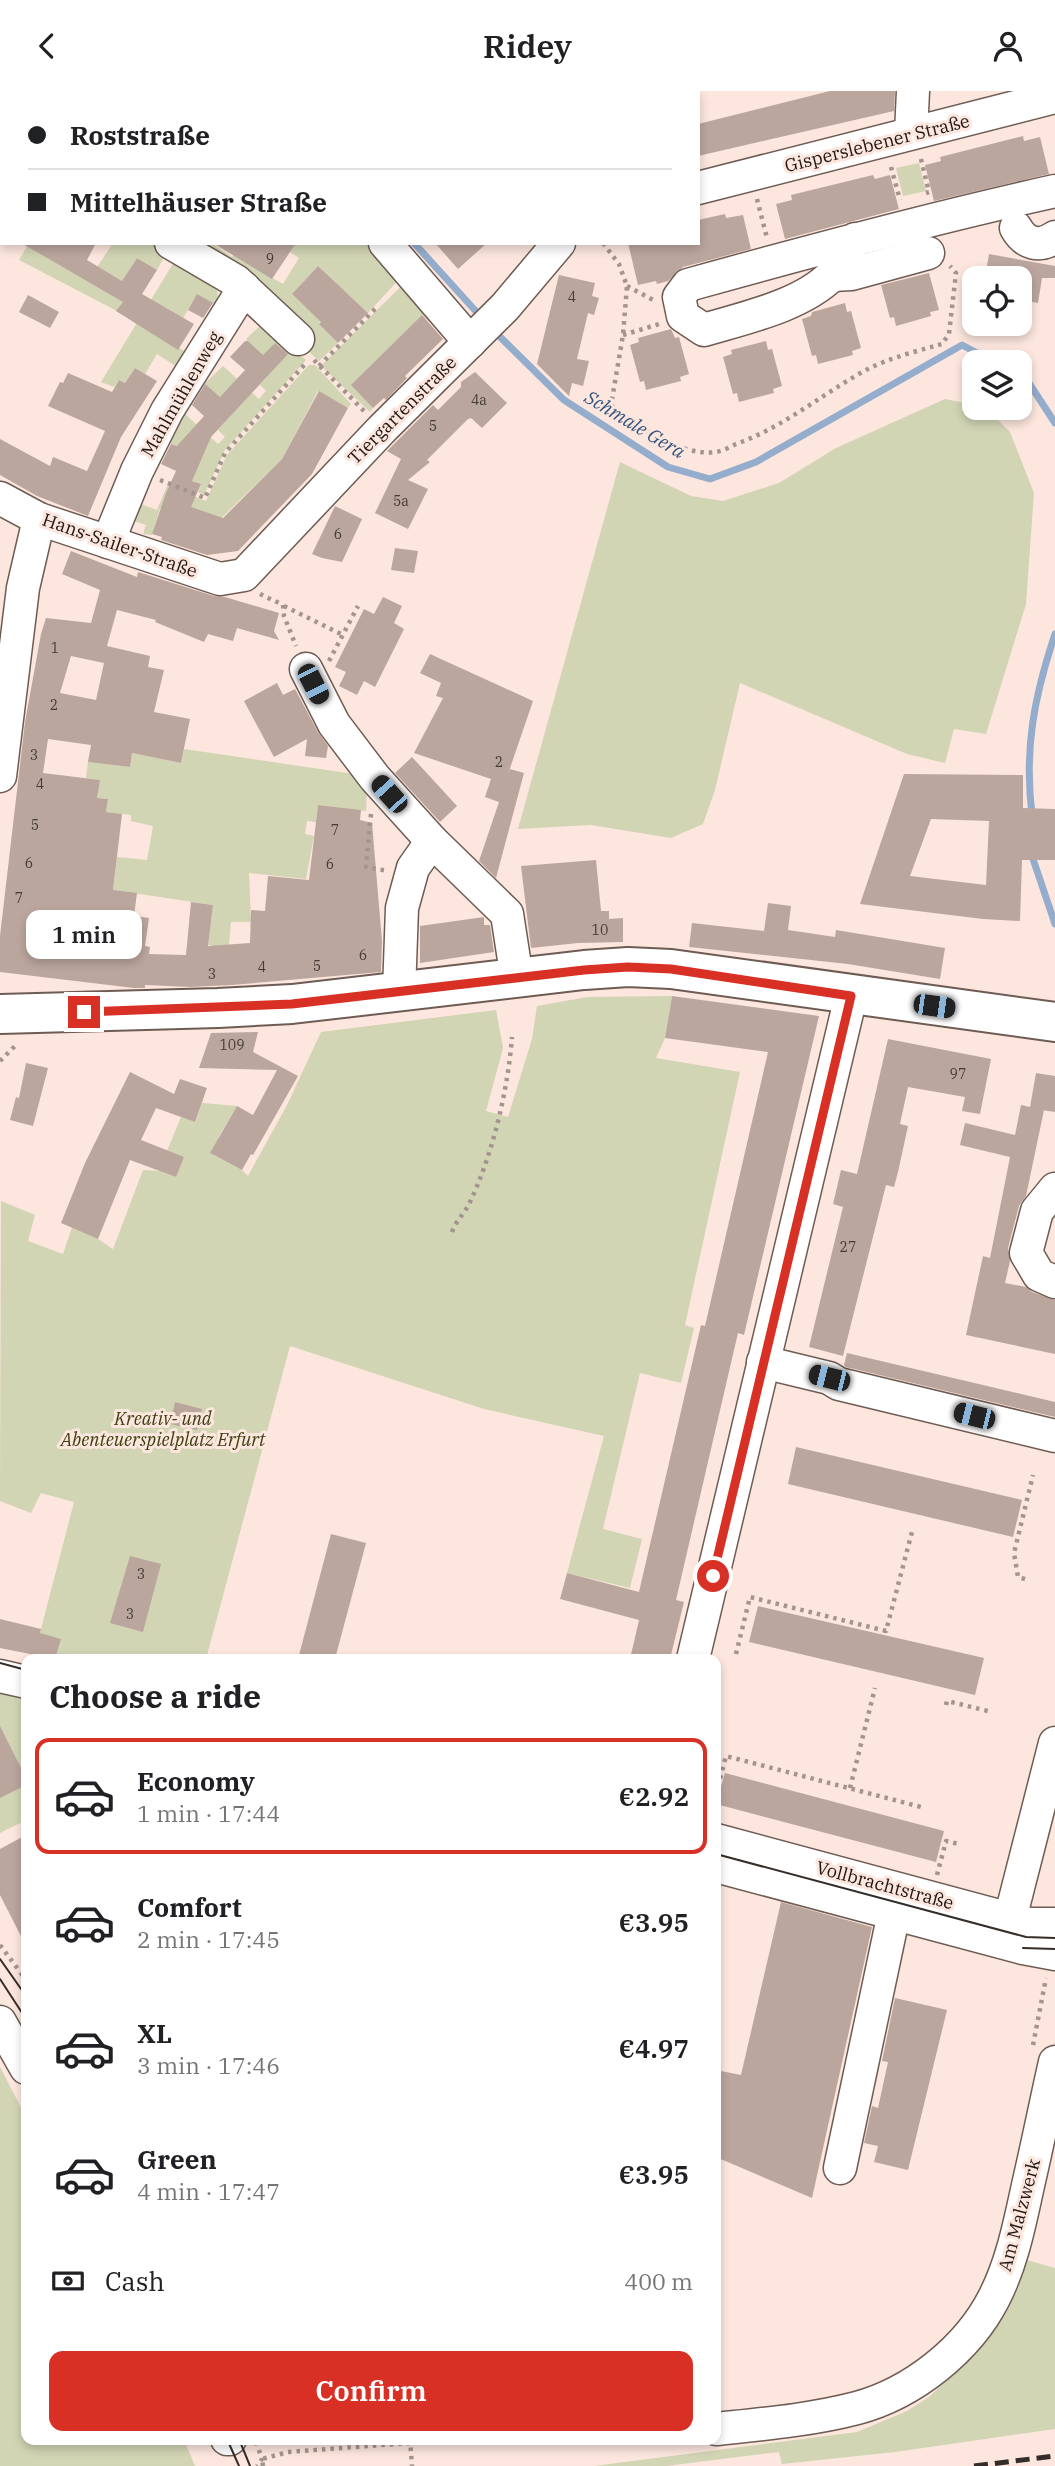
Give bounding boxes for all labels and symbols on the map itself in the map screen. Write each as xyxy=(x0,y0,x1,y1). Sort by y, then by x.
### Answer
street label: Gisperslebener Straße xyxy=(782,109,972,177)
house number: 9 xyxy=(266,250,274,268)
house number: 4 xyxy=(568,288,576,306)
street label: Mahlmühlenweg xyxy=(136,327,226,461)
street label: Tiergartenstraße xyxy=(343,351,461,469)
water label: Schmale Gera xyxy=(580,384,690,464)
house number: 4a xyxy=(471,391,487,409)
house number: 5 xyxy=(429,417,437,435)
house number: 5a xyxy=(393,492,409,510)
street label: Hans-Sailer-Straße xyxy=(39,508,201,582)
house number: 6 xyxy=(334,525,342,543)
house number: 1 xyxy=(51,639,59,657)
car xyxy=(295,661,332,707)
house number: 2 xyxy=(50,696,58,714)
house number: 3 xyxy=(30,746,38,764)
house number: 2 xyxy=(495,753,503,771)
car xyxy=(368,771,411,817)
house number: 4 xyxy=(36,775,44,793)
house number: 5 xyxy=(31,816,39,834)
house number: 7 xyxy=(331,821,339,839)
house number: 6 xyxy=(25,854,33,872)
house number: 6 xyxy=(326,855,334,873)
house number: 7 xyxy=(15,889,23,907)
callout: 1 min xyxy=(26,911,142,960)
house number: 10 xyxy=(592,921,608,939)
house number: 6 xyxy=(359,946,367,964)
house number: 5 xyxy=(313,957,321,975)
house number: 4 xyxy=(258,958,266,976)
house number: 3 xyxy=(208,965,216,983)
car xyxy=(912,993,957,1019)
route end xyxy=(68,996,100,1028)
house number: 109 xyxy=(219,1036,245,1054)
house number: 97 xyxy=(950,1065,966,1083)
house number: 27 xyxy=(840,1238,856,1256)
car xyxy=(807,1363,852,1393)
car xyxy=(952,1401,997,1431)
park label: Kreativ- und Abenteuerspielplatz Erfurt xyxy=(60,1407,266,1451)
route start xyxy=(697,1560,729,1592)
house number: 3 xyxy=(137,1565,145,1583)
house number: 3 xyxy=(126,1605,134,1623)
street label: Vollbrachtstraße xyxy=(814,1856,956,1914)
street label: Am Malzwerk xyxy=(993,2156,1045,2274)

